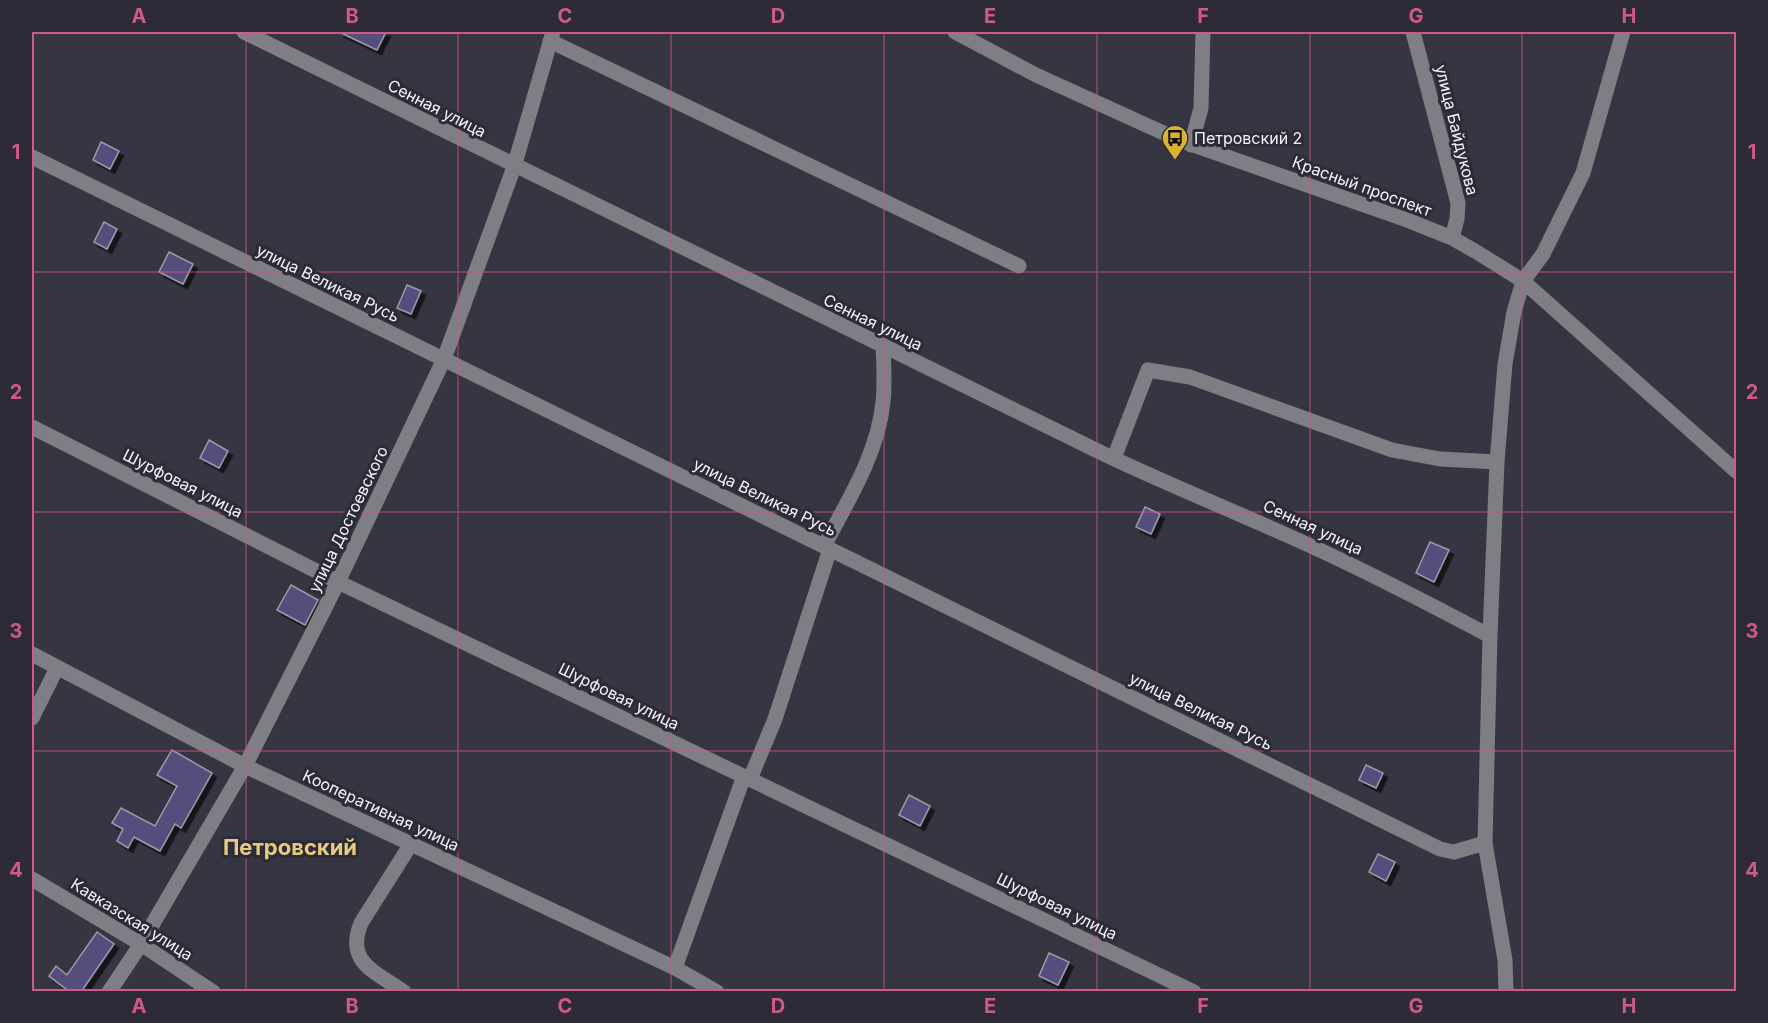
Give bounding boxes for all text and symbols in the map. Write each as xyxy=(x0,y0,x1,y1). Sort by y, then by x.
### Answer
text: A xyxy=(132,4,147,28)
text: B xyxy=(345,4,359,28)
text: C xyxy=(558,4,572,28)
text: D xyxy=(771,4,785,28)
text: E xyxy=(984,4,996,28)
text: F xyxy=(1197,4,1209,28)
text: G xyxy=(1408,4,1424,28)
text: H xyxy=(1622,4,1636,28)
street label: улица Байдукова xyxy=(1431,63,1483,197)
street label: Сенная улица xyxy=(384,75,490,141)
bus stop icon: Петровский 2 xyxy=(1160,123,1190,161)
place label: Петровский 2 xyxy=(1194,128,1302,148)
text: 1 xyxy=(12,140,20,164)
text: 1 xyxy=(1748,140,1756,164)
street label: Красный проспект xyxy=(1290,151,1435,221)
street label: улица Великая Русь xyxy=(253,240,403,326)
street label: Сенная улица xyxy=(820,289,926,355)
text: 2 xyxy=(10,380,22,404)
text: 2 xyxy=(1746,380,1758,404)
street label: улица Достоевского xyxy=(304,443,392,595)
street label: Шурфовая улица xyxy=(120,444,246,522)
street label: улица Великая Русь xyxy=(690,454,840,540)
street label: Сенная улица xyxy=(1260,495,1366,559)
text: 3 xyxy=(10,619,22,643)
text: 3 xyxy=(1746,619,1758,643)
street label: Шурфовая улица xyxy=(555,658,683,734)
street label: улица Великая Русь xyxy=(1126,668,1276,754)
street label: Кооперативная улица xyxy=(300,765,462,855)
district label: Петровский xyxy=(223,834,357,860)
text: 4 xyxy=(9,858,23,882)
text: 4 xyxy=(1745,858,1759,882)
street label: Шурфовая улица xyxy=(993,868,1121,944)
street label: Кавказская улица xyxy=(67,873,197,965)
text: A xyxy=(132,994,147,1018)
text: B xyxy=(345,994,359,1018)
text: C xyxy=(558,994,572,1018)
text: D xyxy=(771,994,785,1018)
text: E xyxy=(984,994,996,1018)
text: F xyxy=(1197,994,1209,1018)
text: G xyxy=(1408,994,1424,1018)
text: H xyxy=(1622,994,1636,1018)

